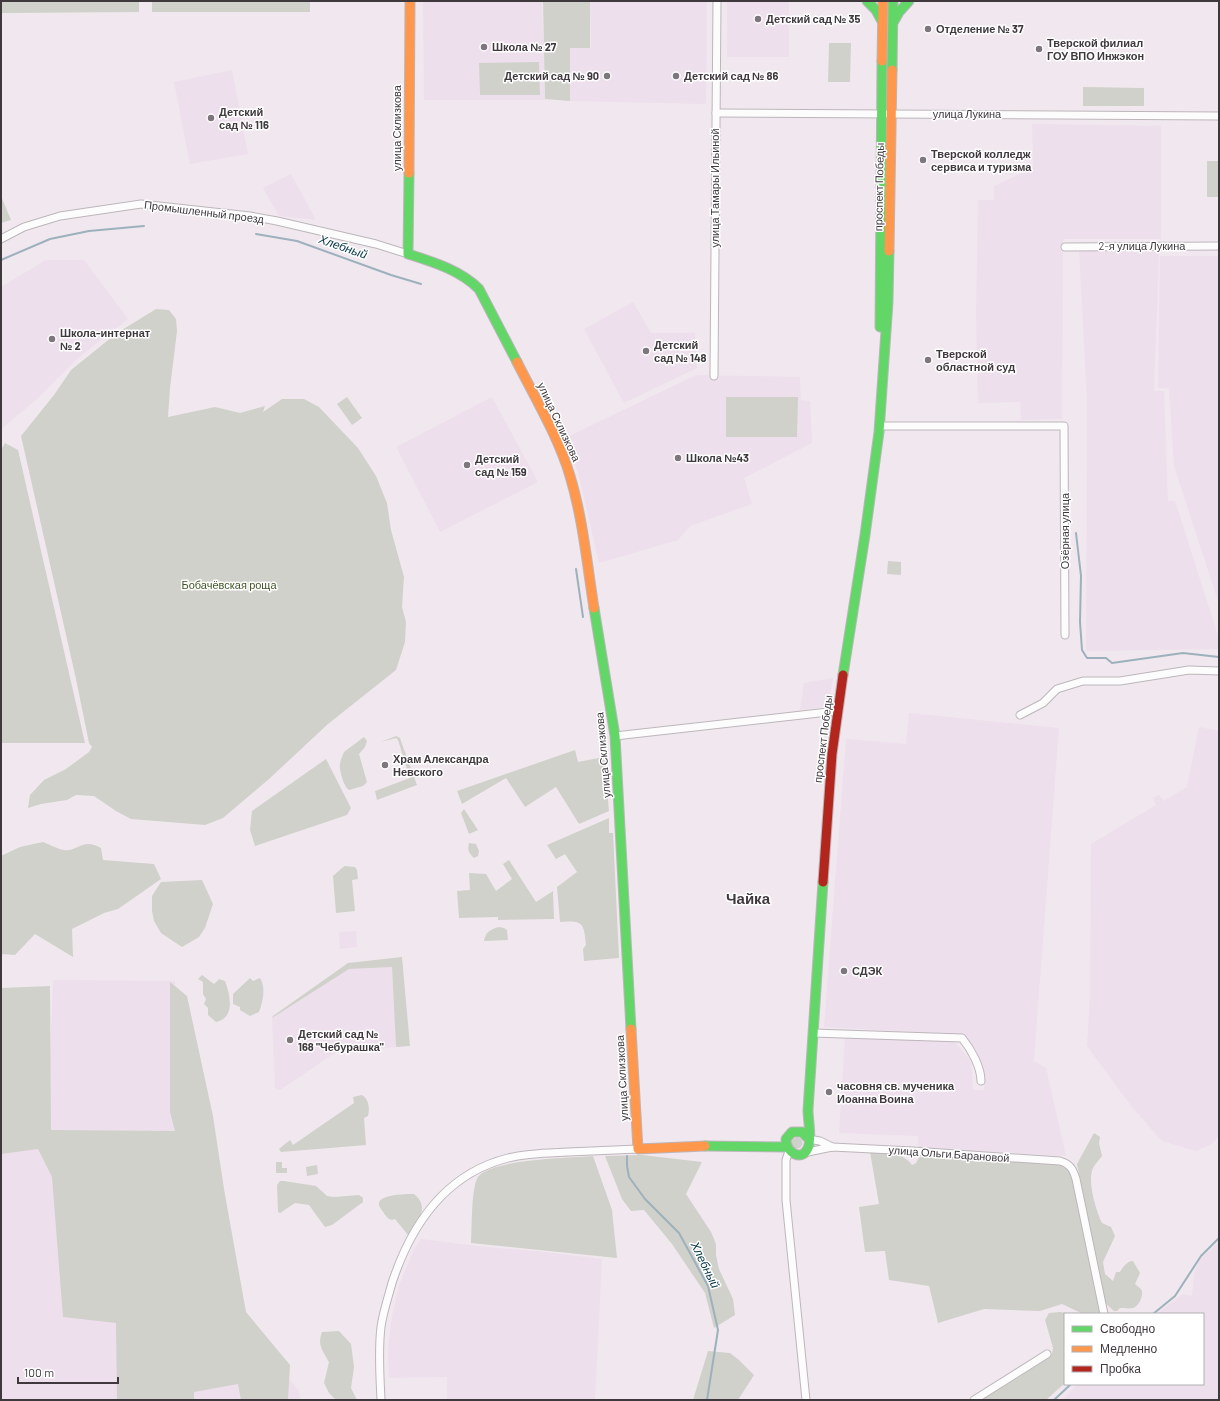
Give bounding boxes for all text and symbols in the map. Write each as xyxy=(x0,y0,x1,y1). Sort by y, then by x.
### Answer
place label: Детский сад № 35 xyxy=(766,12,860,25)
marker: Детский сад № 35 xyxy=(753,14,763,24)
place label: Отделение № 37 xyxy=(936,22,1024,35)
marker: Отделение № 37 xyxy=(923,24,933,34)
place label: Тверской филиал ГОУ ВПО Инжэкон xyxy=(1047,36,1144,62)
place label: Школа № 27 xyxy=(492,40,557,53)
marker: Школа № 27 xyxy=(479,42,489,52)
marker: Тверской филиал ГОУ ВПО Инжэкон xyxy=(1034,44,1044,54)
place label: Детский сад № 90 xyxy=(504,69,599,82)
place label: Детский сад № 86 xyxy=(684,69,778,82)
marker: Детский сад № 90 xyxy=(602,71,612,81)
marker: Детский сад № 86 xyxy=(671,71,681,81)
street label: улица Склизкова xyxy=(390,84,403,171)
place label: Детский сад № 116 xyxy=(219,105,269,131)
street label: улица Лукина xyxy=(933,107,1002,120)
marker: Детский сад № 116 xyxy=(206,113,216,123)
street label: улица Тамары Ильиной xyxy=(708,128,721,248)
street label: проспект Победы xyxy=(871,143,886,231)
place label: Тверской колледж сервиса и туризма xyxy=(931,147,1032,173)
marker: Тверской колледж сервиса и туризма xyxy=(918,155,928,165)
street label: Промышленный проезд xyxy=(143,198,265,225)
water label: Хлебный xyxy=(316,231,370,261)
street label: 2-я улица Лукина xyxy=(1099,239,1186,252)
place label: Школа-интернат № 2 xyxy=(60,326,151,352)
marker: Школа-интернат № 2 xyxy=(47,334,57,344)
place label: Детский сад № 148 xyxy=(654,338,707,364)
marker: Детский сад № 148 xyxy=(641,346,651,356)
place label: Тверской областной суд xyxy=(936,347,1015,373)
marker: Тверской областной суд xyxy=(923,355,933,365)
street label: улица Склизкова xyxy=(535,380,584,464)
place label: Школа №43 xyxy=(686,451,749,464)
place label: Детский сад № 159 xyxy=(475,452,527,478)
marker: Школа №43 xyxy=(673,453,683,463)
marker: Детский сад № 159 xyxy=(462,460,472,470)
street label: Озёрная улица xyxy=(1058,492,1071,569)
park label: Бобачёвская роща xyxy=(181,578,277,591)
street label: проспект Победы xyxy=(811,694,834,784)
street label: улица Склизкова xyxy=(592,711,613,798)
place label: Храм Александра Невского xyxy=(393,752,489,778)
marker: Храм Александра Невского xyxy=(380,760,390,770)
district label: Чайка xyxy=(726,889,771,907)
place label: СДЭК xyxy=(852,964,882,977)
marker: СДЭК xyxy=(839,966,849,976)
place label: Детский сад № 168 "Чебурашка" xyxy=(298,1027,384,1053)
street label: улица Склизкова xyxy=(613,1034,630,1121)
marker: Детский сад № 168 "Чебурашка" xyxy=(285,1035,295,1045)
place label: часовня св. мученика Иоанна Воина xyxy=(837,1079,955,1105)
marker: часовня св. мученика Иоанна Воина xyxy=(824,1087,834,1097)
street label: улица Ольги Барановой xyxy=(888,1143,1010,1164)
water label: Хлебный xyxy=(688,1238,723,1291)
legend xyxy=(1064,1313,1204,1385)
text: Свободно xyxy=(1100,1321,1155,1336)
text: Медленно xyxy=(1100,1341,1157,1356)
scale bar xyxy=(18,1359,118,1385)
text: Пробка xyxy=(1100,1361,1141,1376)
text: 100 m xyxy=(24,1365,54,1379)

